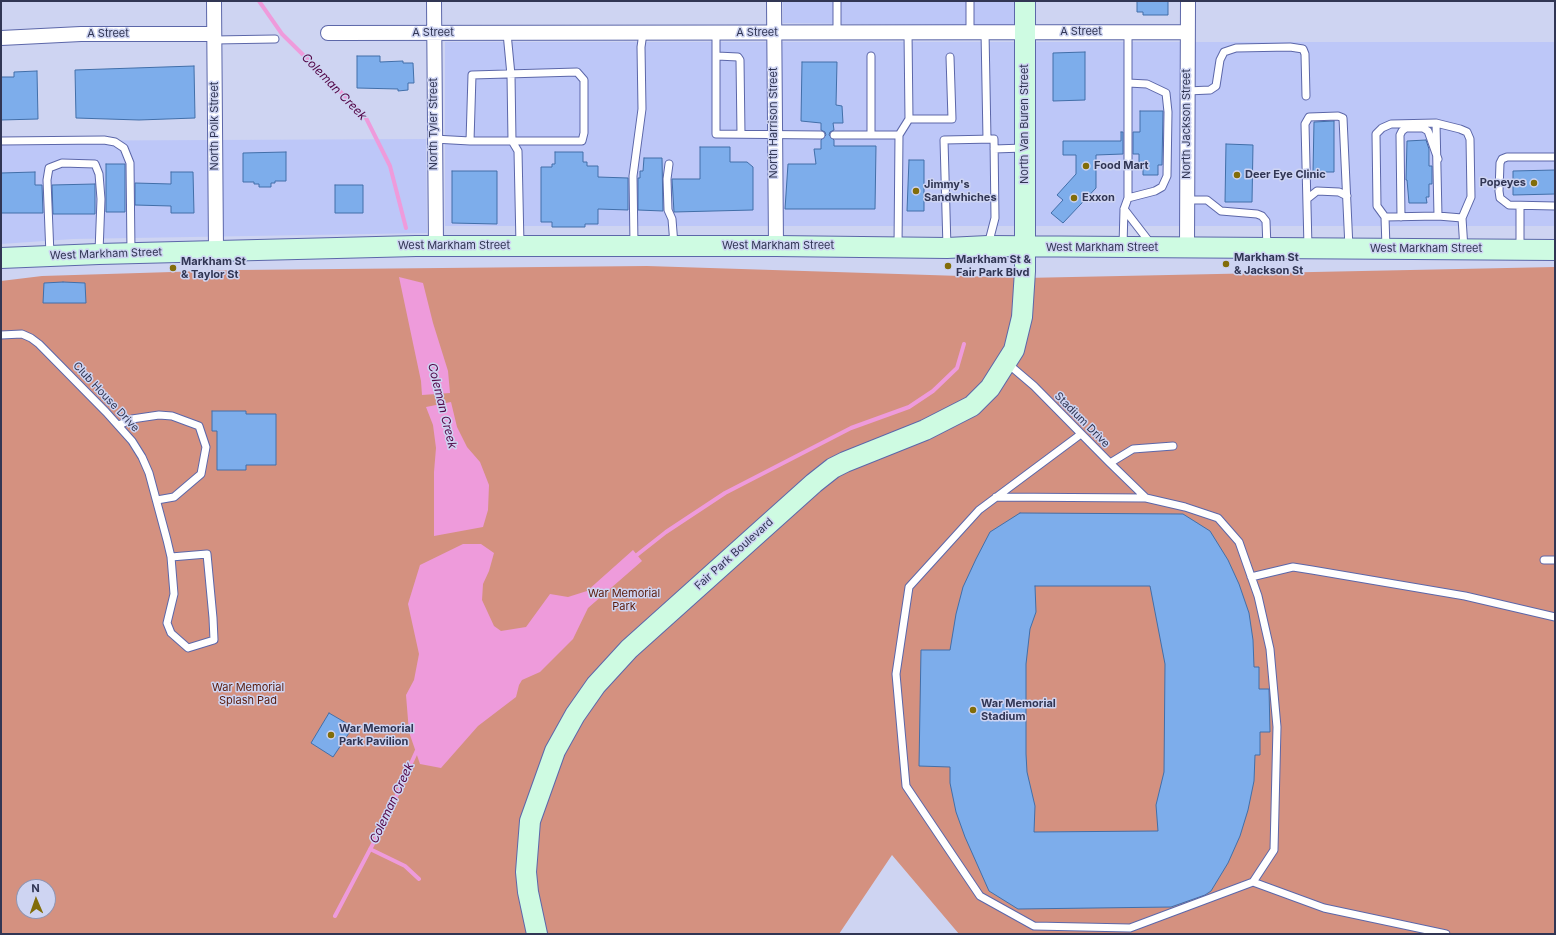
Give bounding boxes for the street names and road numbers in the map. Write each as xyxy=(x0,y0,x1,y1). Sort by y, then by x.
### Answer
street label: A Street xyxy=(1060,25,1102,39)
street label: A Street xyxy=(412,26,454,40)
street label: A Street xyxy=(736,26,778,40)
street label: A Street xyxy=(87,27,129,41)
street label: North Van Buren Street xyxy=(1018,64,1032,184)
street label: North Harrison Street xyxy=(767,67,781,179)
street label: North Jackson Street xyxy=(1180,69,1194,179)
street label: North Tyler Street xyxy=(427,78,441,170)
street label: North Polk Street xyxy=(208,82,222,170)
street label: West Markham Street xyxy=(398,239,510,253)
street label: West Markham Street xyxy=(722,239,834,253)
street label: West Markham Street xyxy=(1046,241,1158,255)
street label: West Markham Street xyxy=(1370,242,1482,256)
street label: West Markham Street xyxy=(50,245,162,263)
street label: Club House Drive xyxy=(70,359,142,435)
street label: Stadium Drive xyxy=(1052,390,1112,450)
street label: Fair Park Boulevard xyxy=(692,515,776,593)

